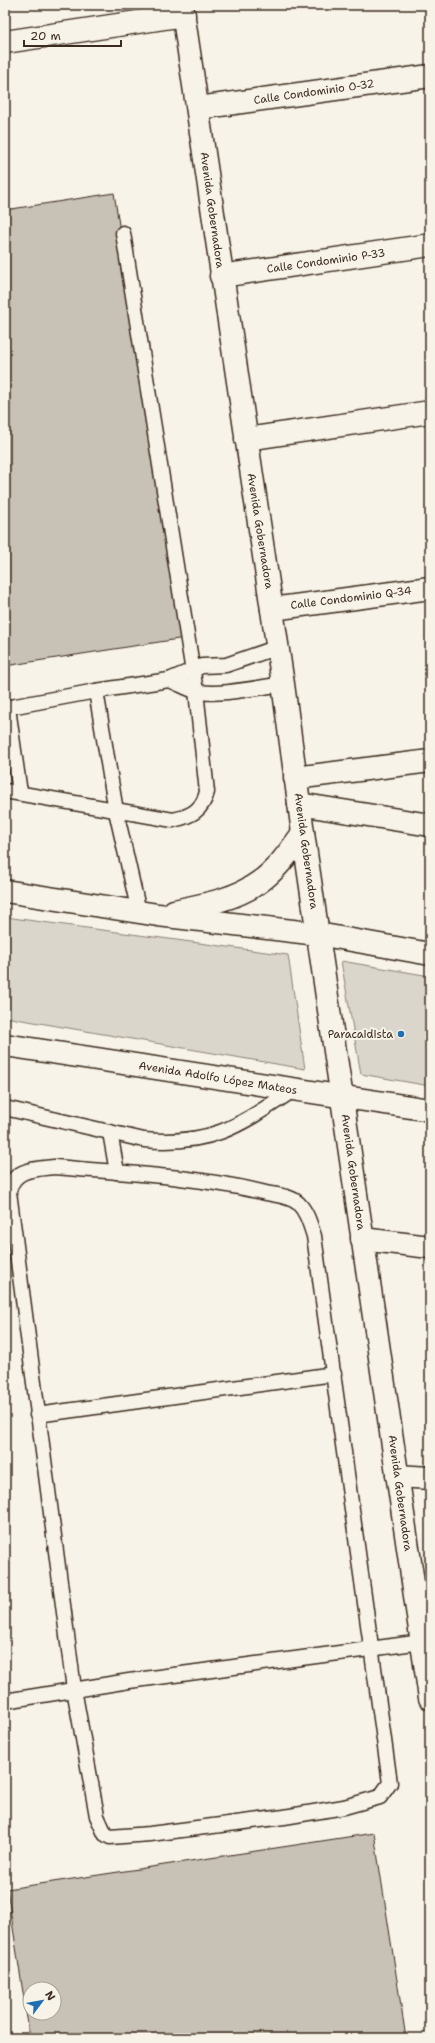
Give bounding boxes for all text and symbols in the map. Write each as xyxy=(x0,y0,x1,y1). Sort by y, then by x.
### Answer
scale bar xyxy=(24,22,121,48)
text: 20 m xyxy=(30,28,61,44)
street label: Calle Condominio O-32 xyxy=(253,76,375,108)
street label: Avenida Gobernadora xyxy=(196,151,228,269)
street label: Calle Condominio P-33 xyxy=(266,245,386,277)
street label: Avenida Gobernadora xyxy=(243,472,277,590)
street label: Calle Condominio Q-34 xyxy=(290,583,413,613)
street label: Avenida Gobernadora xyxy=(290,792,322,910)
place label: Paracaidista xyxy=(328,1027,393,1042)
marker: Paracaidista xyxy=(396,1029,406,1039)
street label: Avenida Adolfo López Mateos xyxy=(138,1058,298,1098)
street label: Avenida Gobernadora xyxy=(337,1113,369,1231)
street label: Avenida Gobernadora xyxy=(384,1434,416,1552)
north arrow xyxy=(22,1981,62,2021)
text: N xyxy=(41,1988,59,2004)

